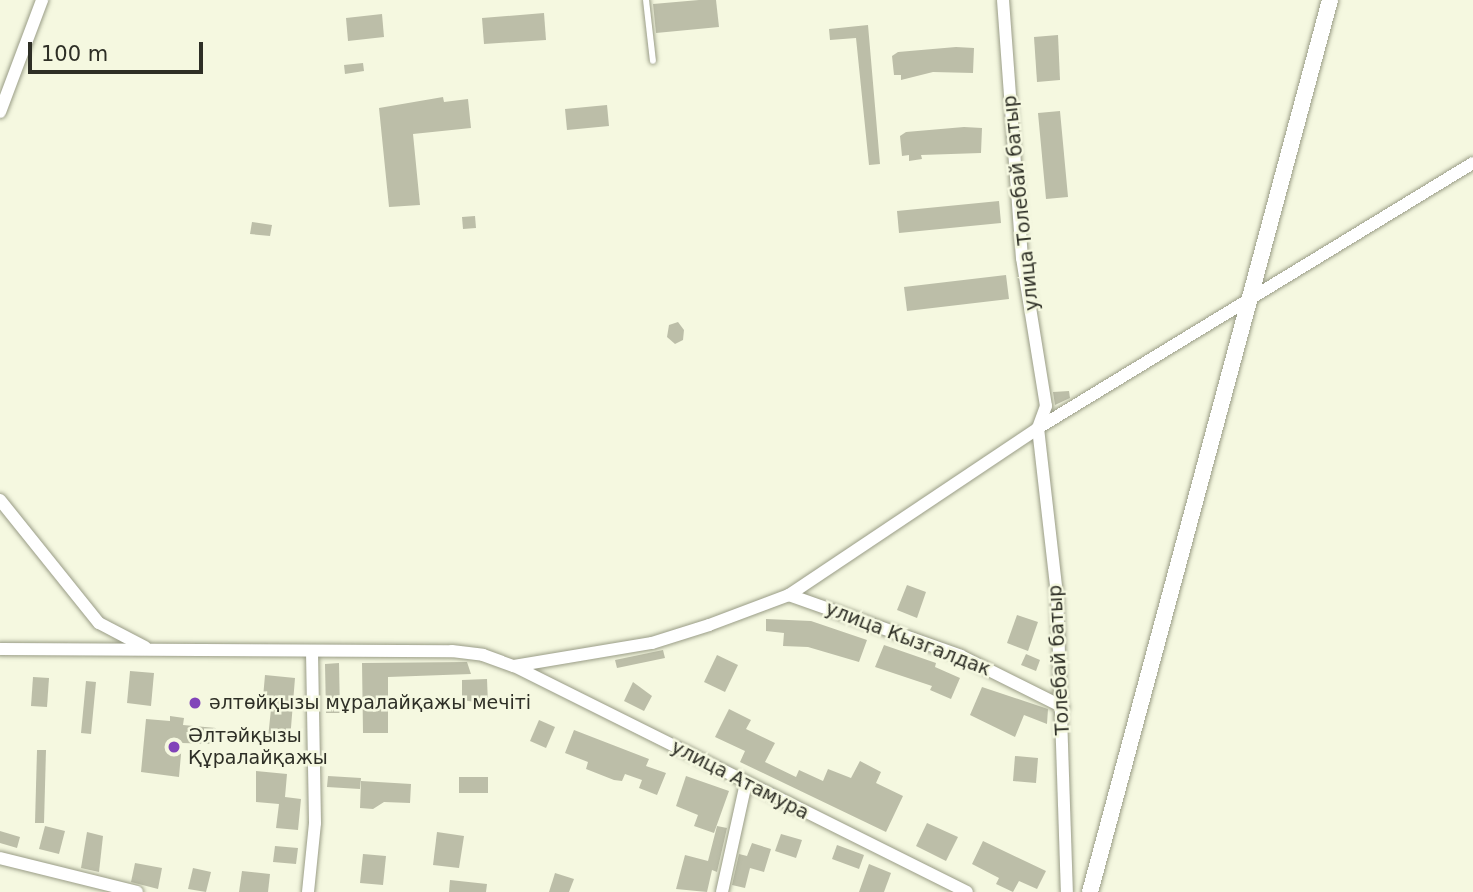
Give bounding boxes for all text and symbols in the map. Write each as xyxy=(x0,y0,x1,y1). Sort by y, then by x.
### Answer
scale bar xyxy=(32,28,206,72)
text: 100 m xyxy=(41,42,108,66)
street label: улица Толебай батыр xyxy=(998,94,1044,312)
street label: Толебай батыр xyxy=(1044,584,1074,736)
street label: улица Кызгалдак xyxy=(822,597,994,681)
place label: әлтөйқызы мұралайқажы мечіті xyxy=(209,692,531,714)
marker: әлтөйқызы мұралайқажы мечіті xyxy=(187,695,203,711)
place label: Әлтәйқызы Құралайқажы xyxy=(188,725,328,769)
street label: улица Атамура xyxy=(667,735,813,825)
marker: Әлтәйқызы Құралайқажы xyxy=(166,739,182,755)

